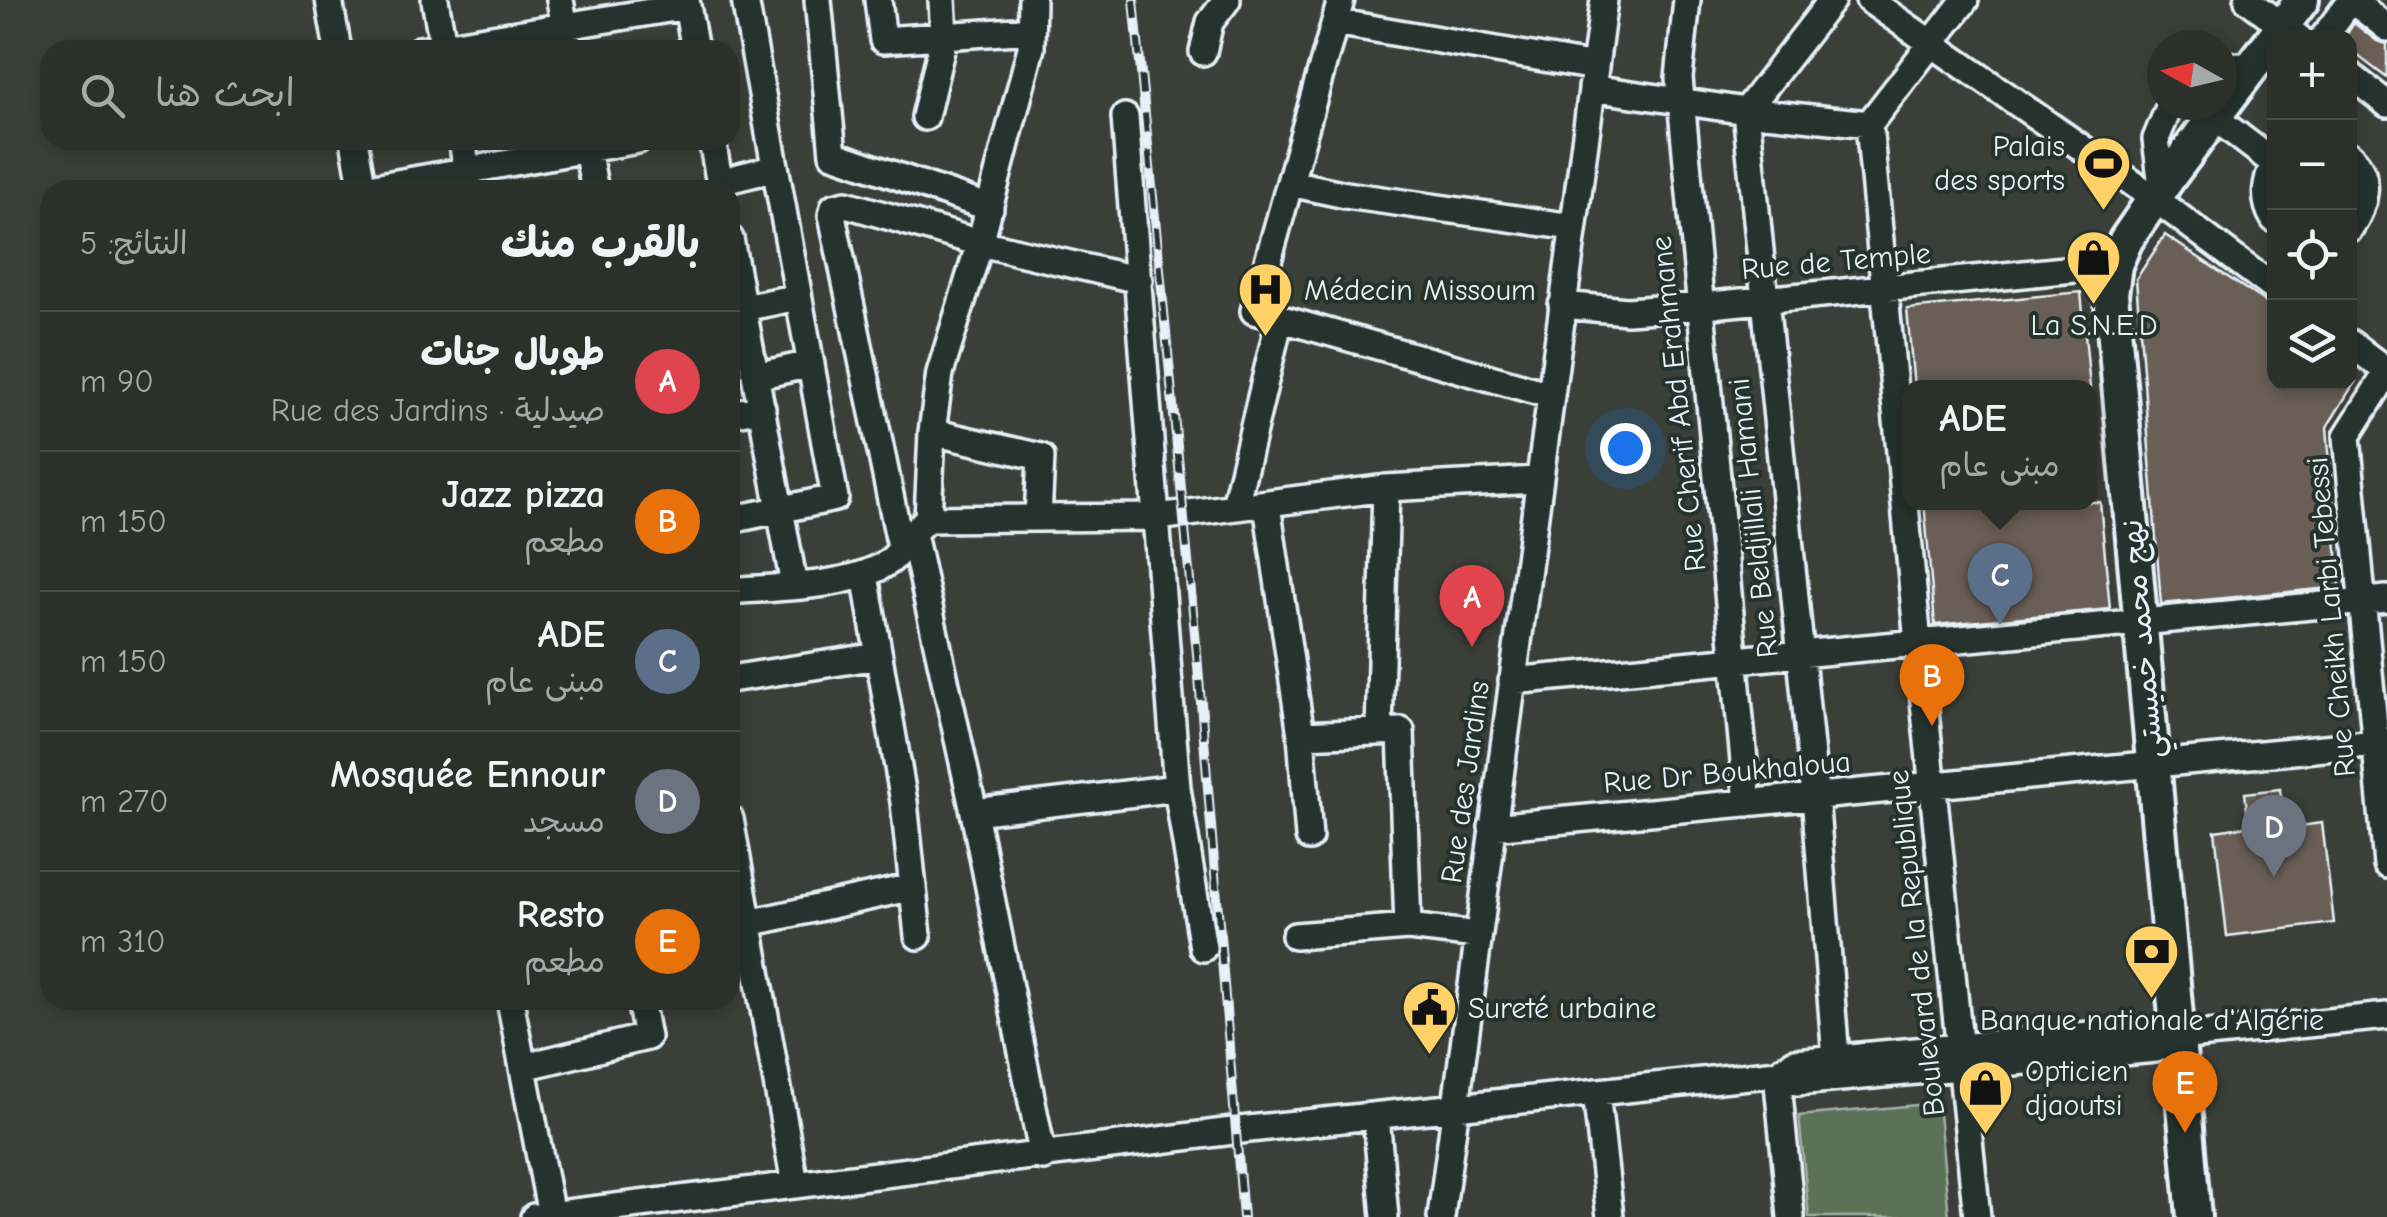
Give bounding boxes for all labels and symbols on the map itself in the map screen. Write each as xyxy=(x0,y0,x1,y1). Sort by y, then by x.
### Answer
north arrow xyxy=(2147,30,2237,120)
place label: Palais des sports xyxy=(1934,129,2065,198)
sports icon: Palais des sports xyxy=(2074,133,2134,212)
shop icon: La S.N.E.D xyxy=(2064,227,2124,306)
street label: Rue Cherif Abd Erahmane xyxy=(1643,234,1714,573)
street label: Rue de Temple xyxy=(1740,236,1932,287)
hospital icon: Médecin Missoum xyxy=(1235,260,1295,339)
place label: Médecin Missoum xyxy=(1304,273,1536,308)
place label: La S.N.E.D xyxy=(2030,308,2158,343)
street label: Rue Beldjillali Hamani xyxy=(1721,376,1786,660)
your location xyxy=(1600,423,1651,474)
street label: Rue Cheikh Larbi Tebessi xyxy=(2300,455,2363,778)
street label: نهج محمد خميستي xyxy=(2115,517,2178,760)
pin: C xyxy=(1968,542,2032,625)
pin: A xyxy=(1440,564,1504,647)
pin: B xyxy=(1900,644,1964,726)
street label: Rue des Jardins xyxy=(1434,679,1497,885)
street label: Rue Dr Boukhaloua xyxy=(1602,744,1852,801)
street label: Boulevard de la Republique xyxy=(1881,768,1952,1118)
pin: D xyxy=(2242,794,2306,877)
bank icon: Banque nationale d'Algérie xyxy=(2122,922,2182,1001)
public building icon: Sureté urbaine xyxy=(1399,978,1459,1057)
place label: Sureté urbaine xyxy=(1468,991,1656,1026)
place label: Banque nationale d'Algérie xyxy=(1980,1003,2324,1038)
pin: E xyxy=(2152,1050,2218,1133)
place label: Opticien djaoutsi xyxy=(2025,1054,2128,1123)
shop icon: Opticien djaoutsi xyxy=(1956,1058,2016,1137)

